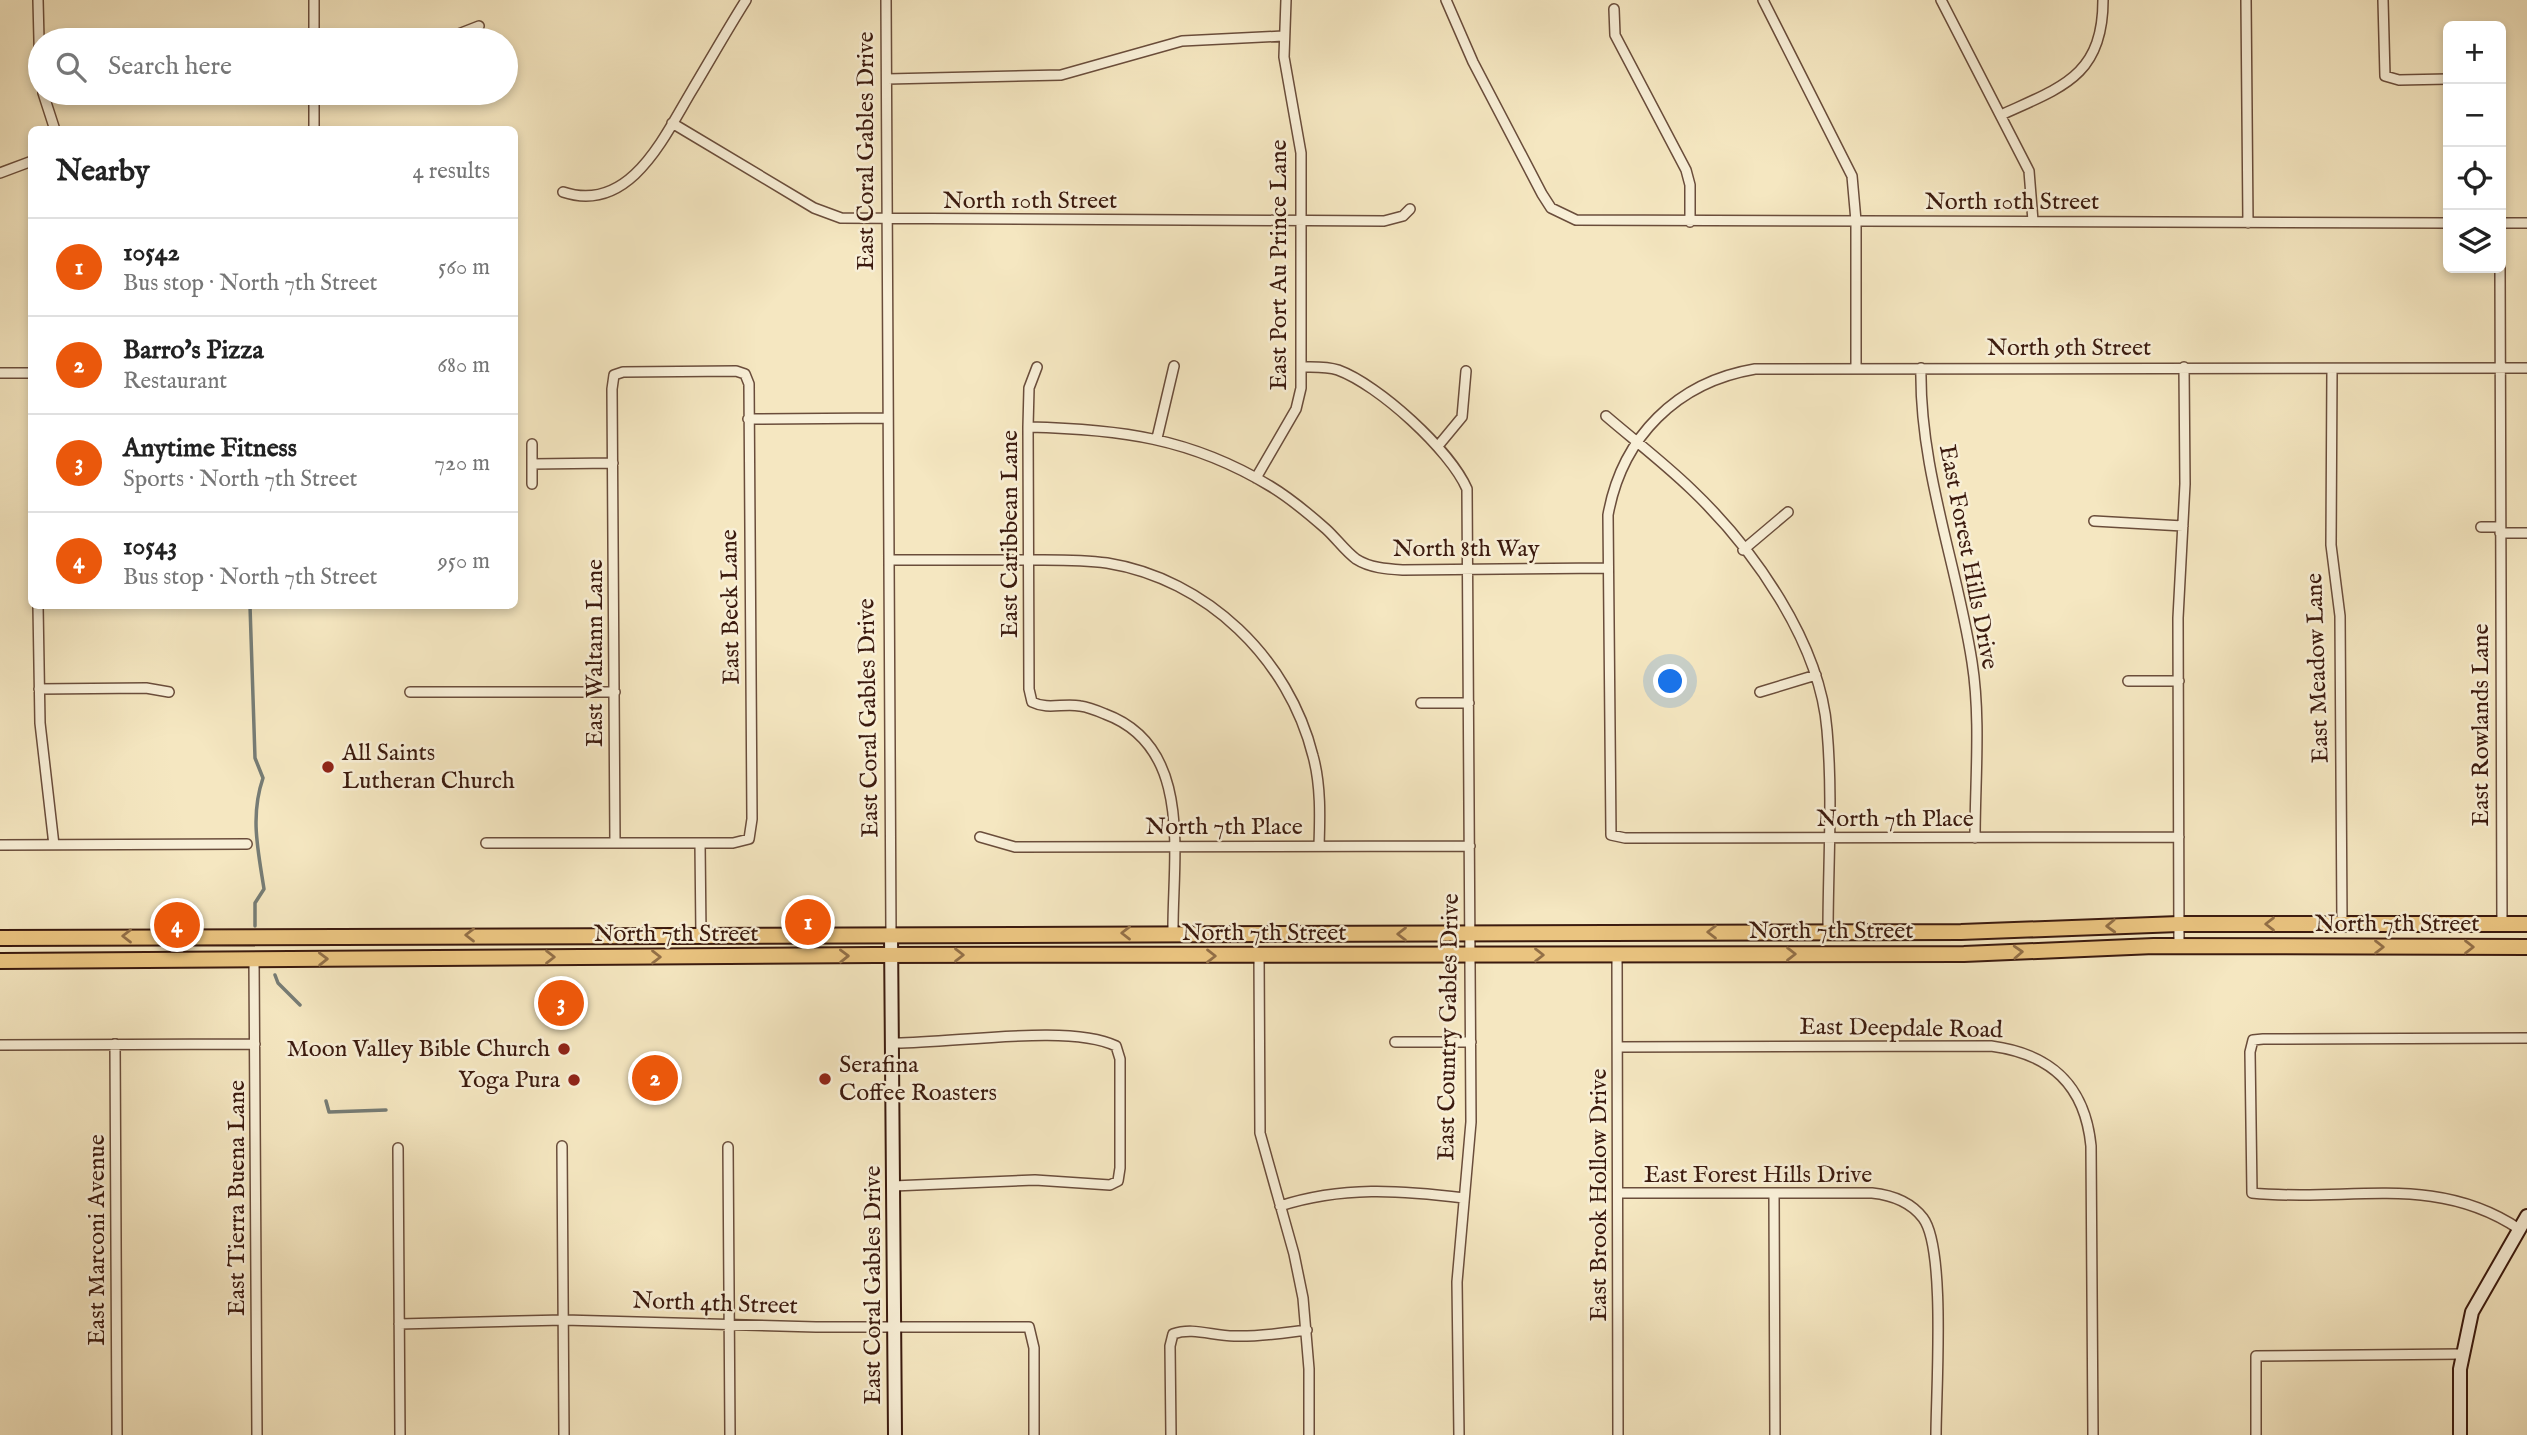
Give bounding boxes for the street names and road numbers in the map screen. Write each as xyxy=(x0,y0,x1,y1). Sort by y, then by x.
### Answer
street label: East Coral Gables Drive xyxy=(851,31,882,271)
street label: East Port Au Prince Lane xyxy=(1264,139,1295,391)
street label: North 10th Street xyxy=(943,186,1117,217)
street label: North 10th Street xyxy=(1925,187,2099,218)
street label: North 9th Street xyxy=(1987,333,2151,364)
street label: East Caribbean Lane xyxy=(995,430,1026,638)
street label: East Forest Hills Drive xyxy=(1931,442,2005,672)
street label: East Beck Lane xyxy=(714,529,748,685)
street label: North 8th Way xyxy=(1392,534,1540,565)
street label: East Waltann Lane xyxy=(580,559,611,747)
street label: East Meadow Lane xyxy=(2299,572,2337,764)
street label: East Coral Gables Drive xyxy=(851,598,887,838)
street label: East Rowlands Lane xyxy=(2466,624,2497,826)
street label: North 7th Place xyxy=(1816,804,1974,835)
street label: North 7th Place xyxy=(1145,812,1303,843)
street label: East Country Gables Drive xyxy=(1431,893,1467,1161)
street label: North 7th Street xyxy=(2314,909,2480,940)
street label: North 7th Street xyxy=(1748,916,1914,947)
street label: North 7th Street xyxy=(1181,918,1347,949)
street label: North 7th Street xyxy=(593,919,759,950)
street label: East Deepdale Road xyxy=(1799,1012,2003,1046)
street label: East Brook Hollow Drive xyxy=(1584,1068,1615,1322)
street label: East Tierra Buena Lane xyxy=(222,1080,253,1316)
street label: East Marconi Avenue xyxy=(82,1134,113,1346)
street label: East Forest Hills Drive xyxy=(1644,1160,1872,1191)
street label: East Coral Gables Drive xyxy=(858,1165,889,1405)
street label: North 4th Street xyxy=(632,1286,798,1322)

